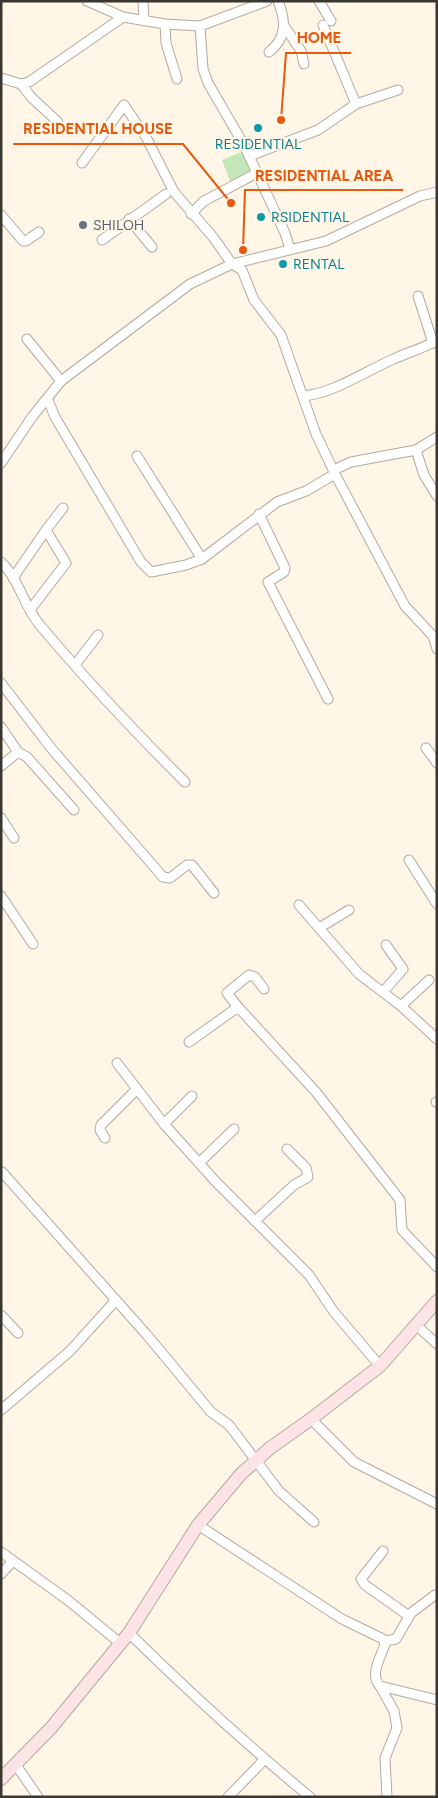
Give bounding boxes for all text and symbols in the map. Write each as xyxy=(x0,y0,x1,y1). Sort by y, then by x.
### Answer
callout: HOME xyxy=(286,23,351,53)
text: HOME xyxy=(297,29,341,47)
callout: RESIDENTIAL HOUSE xyxy=(13,114,183,144)
text: RESIDENTIAL HOUSE xyxy=(23,120,173,138)
marker: RESIDENTIAL xyxy=(252,122,264,134)
place label: RESIDENTIAL xyxy=(215,136,302,153)
callout: RESIDENTIAL AREA xyxy=(245,160,403,190)
text: RESIDENTIAL AREA xyxy=(255,167,393,185)
place label: RSIDENTIAL xyxy=(271,209,350,226)
marker: RSIDENTIAL xyxy=(255,211,267,223)
place label: SHILOH xyxy=(93,217,144,234)
marker: SHILOH xyxy=(77,219,89,231)
place label: RENTAL xyxy=(293,256,345,273)
marker: RENTAL xyxy=(277,258,289,270)

